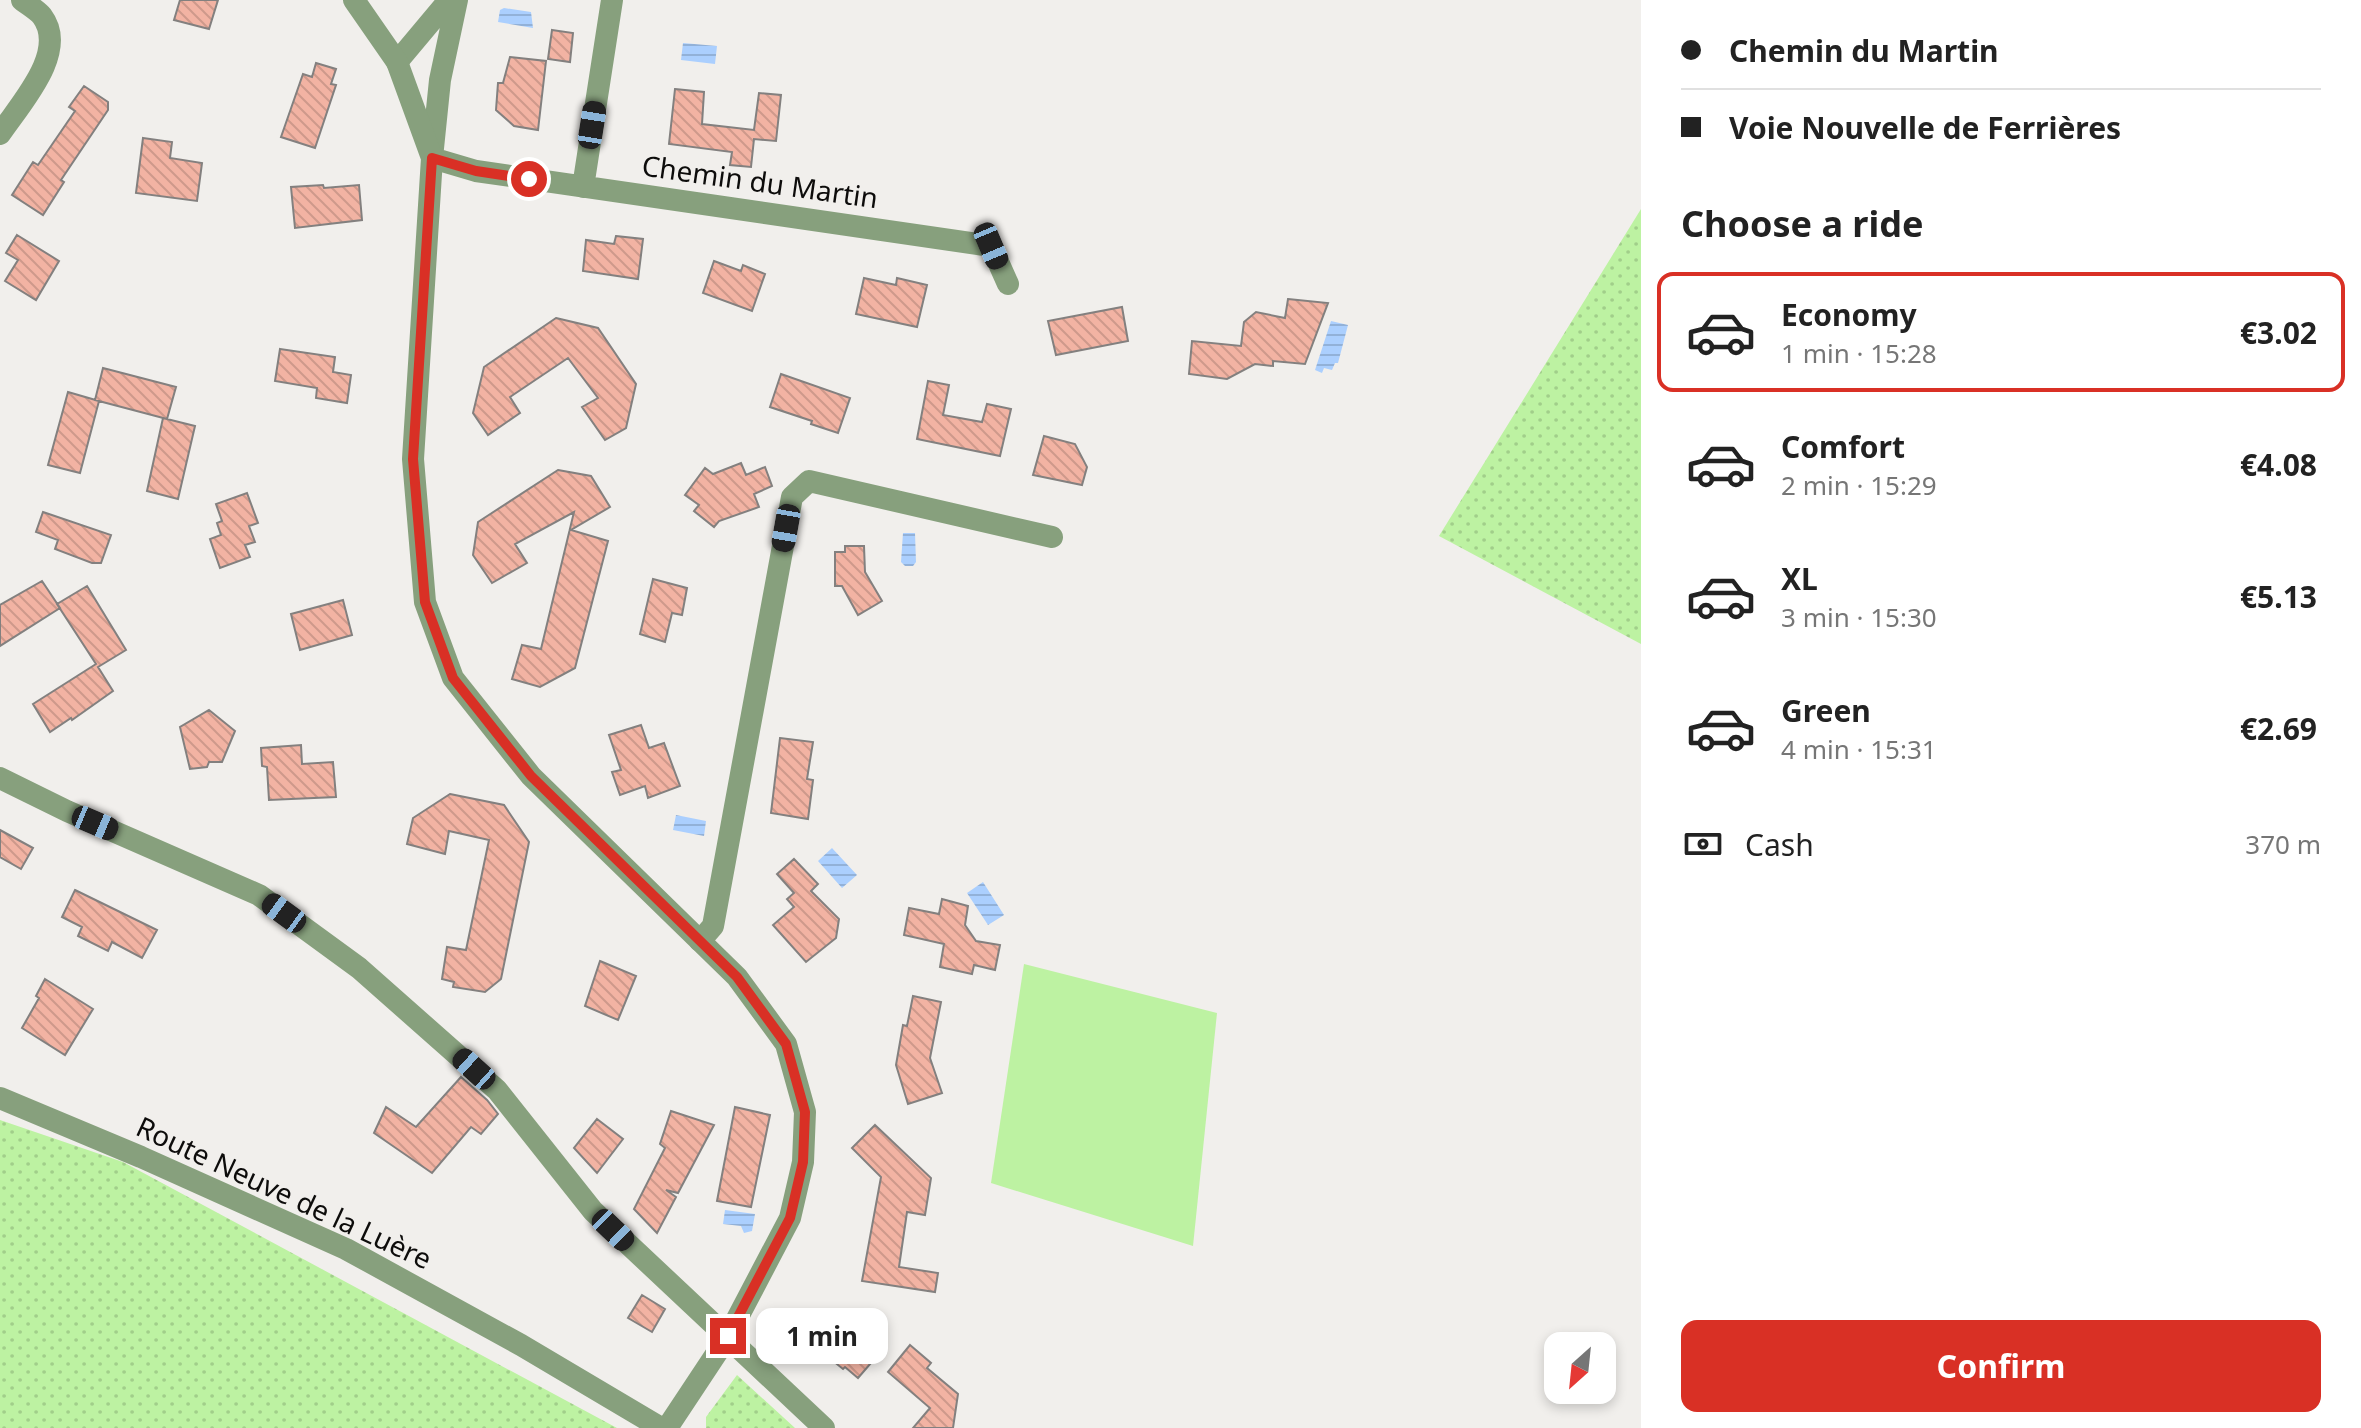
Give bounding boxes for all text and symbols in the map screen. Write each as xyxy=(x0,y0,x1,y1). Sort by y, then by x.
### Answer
text: Chemin du Martin xyxy=(1729,30,1999,71)
car xyxy=(576,99,608,151)
text: Voie Nouvelle de Ferrières xyxy=(1729,107,2121,148)
street label: Chemin du Martin xyxy=(640,146,881,216)
route start xyxy=(511,161,547,197)
text: Choose a ride xyxy=(1681,199,1923,248)
car xyxy=(971,219,1011,273)
text: Economy xyxy=(1781,294,1917,335)
icon: car xyxy=(1685,296,1757,368)
text: €3.02 xyxy=(2240,312,2317,353)
text: 1 min · 15:28 xyxy=(1781,335,1937,371)
text: Comfort xyxy=(1781,426,1905,467)
icon: car xyxy=(1685,428,1757,500)
text: €4.08 xyxy=(2240,444,2317,485)
text: 2 min · 15:29 xyxy=(1781,467,1937,503)
car xyxy=(770,502,802,554)
text: XL xyxy=(1781,558,1818,599)
icon: car xyxy=(1685,560,1757,632)
text: €5.13 xyxy=(2240,576,2317,617)
text: 3 min · 15:30 xyxy=(1781,599,1937,635)
text: Green xyxy=(1781,690,1871,731)
icon: car xyxy=(1685,692,1757,764)
text: €2.69 xyxy=(2240,708,2317,749)
text: 4 min · 15:31 xyxy=(1781,731,1937,767)
car xyxy=(68,803,122,843)
icon: cash xyxy=(1681,822,1725,866)
text: Cash xyxy=(1745,824,1814,865)
text: 370 m xyxy=(2245,826,2321,862)
car xyxy=(258,889,310,937)
car xyxy=(448,1044,500,1094)
street label: Route Neuve de la Luère xyxy=(131,1107,438,1277)
car xyxy=(587,1205,639,1255)
callout: 1 min xyxy=(756,1308,888,1364)
route end xyxy=(710,1318,746,1354)
text: 1 min xyxy=(786,1318,858,1354)
button: Confirm xyxy=(1681,1320,2321,1412)
north arrow xyxy=(1544,1332,1616,1404)
map controls xyxy=(1544,1332,1616,1404)

